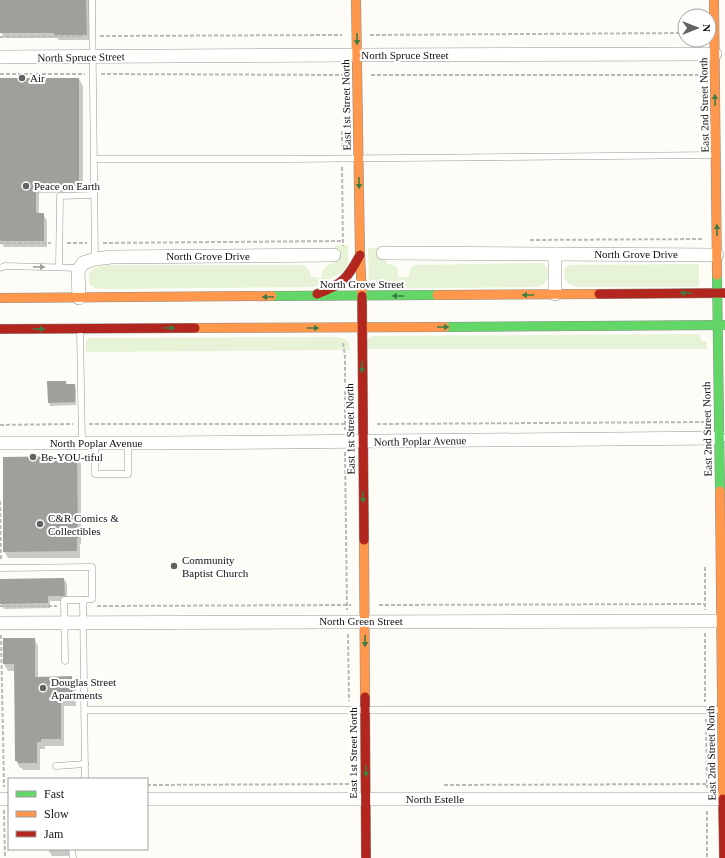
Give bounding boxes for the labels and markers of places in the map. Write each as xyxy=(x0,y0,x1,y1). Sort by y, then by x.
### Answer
place label: Air xyxy=(30,72,45,84)
marker: Air xyxy=(17,73,27,83)
place label: Peace on Earth xyxy=(34,180,100,192)
marker: Peace on Earth xyxy=(21,181,31,191)
place label: Be-YOU-tiful xyxy=(41,451,103,463)
marker: Be-YOU-tiful xyxy=(28,452,38,462)
place label: C&R Comics & Collectibles xyxy=(48,512,119,537)
marker: C&R Comics & Collectibles xyxy=(35,519,45,529)
place label: Community Baptist Church xyxy=(182,554,249,579)
marker: Community Baptist Church xyxy=(169,561,179,571)
place label: Douglas Street Apartments xyxy=(51,676,116,701)
marker: Douglas Street Apartments xyxy=(38,683,48,693)

